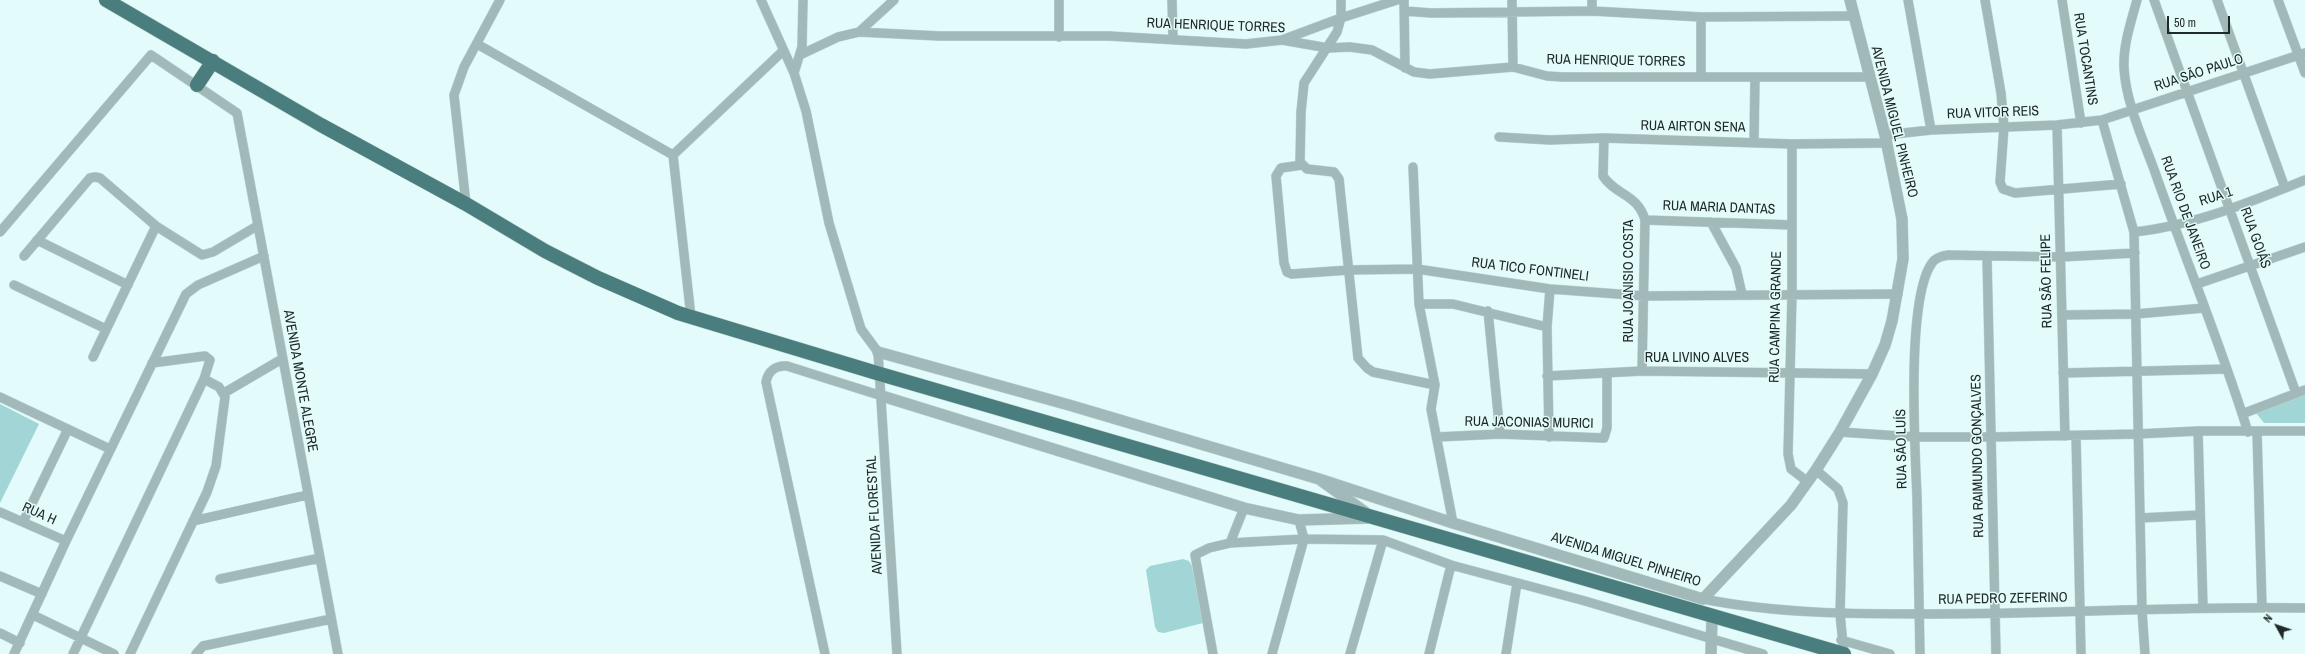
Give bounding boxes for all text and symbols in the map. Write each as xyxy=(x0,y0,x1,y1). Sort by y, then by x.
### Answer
scale bar xyxy=(2169,8,2232,34)
street label: RUA TOCANTINS xyxy=(2069,11,2101,107)
street label: RUA HENRIQUE TORRES xyxy=(1146,15,1286,37)
text: 50 m xyxy=(2174,15,2196,31)
street label: AVENIDA MIGUEL PINHEIRO xyxy=(1867,45,1921,199)
street label: RUA HENRIQUE TORRES xyxy=(1546,51,1686,71)
street label: RUA SÃO PAULO xyxy=(2152,51,2246,95)
street label: RUA VITOR REIS xyxy=(1947,103,2039,123)
street label: RUA AIRTON SENA xyxy=(1640,118,1746,136)
street label: RUA RIO DE JANEIRO xyxy=(2157,154,2213,272)
street label: RUA 1 xyxy=(2197,184,2235,210)
street label: RUA MARIA DANTAS xyxy=(1662,198,1776,218)
street label: RUA GOIÁS xyxy=(2236,205,2274,271)
street label: RUA JOANISIO COSTA xyxy=(1621,220,1637,342)
street label: RUA SÃO FELIPE xyxy=(2038,234,2056,328)
street label: RUA CAMPINA GRANDE xyxy=(1766,251,1786,383)
street label: RUA TICO FONTINELI xyxy=(1470,254,1590,286)
street label: AVENIDA MONTE ALEGRE xyxy=(279,309,321,453)
street label: RUA LIVINO ALVES xyxy=(1645,350,1749,366)
street label: RUA RAIMUNDO GONÇALVES xyxy=(1968,374,1988,538)
street label: RUA SÃO LUÍS xyxy=(1893,409,1911,489)
street label: RUA JACONIAS MURICI xyxy=(1464,413,1594,433)
street label: AVENIDA FLORESTAL xyxy=(864,455,886,575)
street label: RUA H xyxy=(19,499,59,529)
street label: AVENIDA MIGUEL PINHEIRO xyxy=(1549,529,1703,591)
street label: RUA PEDRO ZEFERINO xyxy=(1938,589,2068,609)
north arrow xyxy=(2257,606,2297,646)
text: N xyxy=(2260,611,2275,625)

